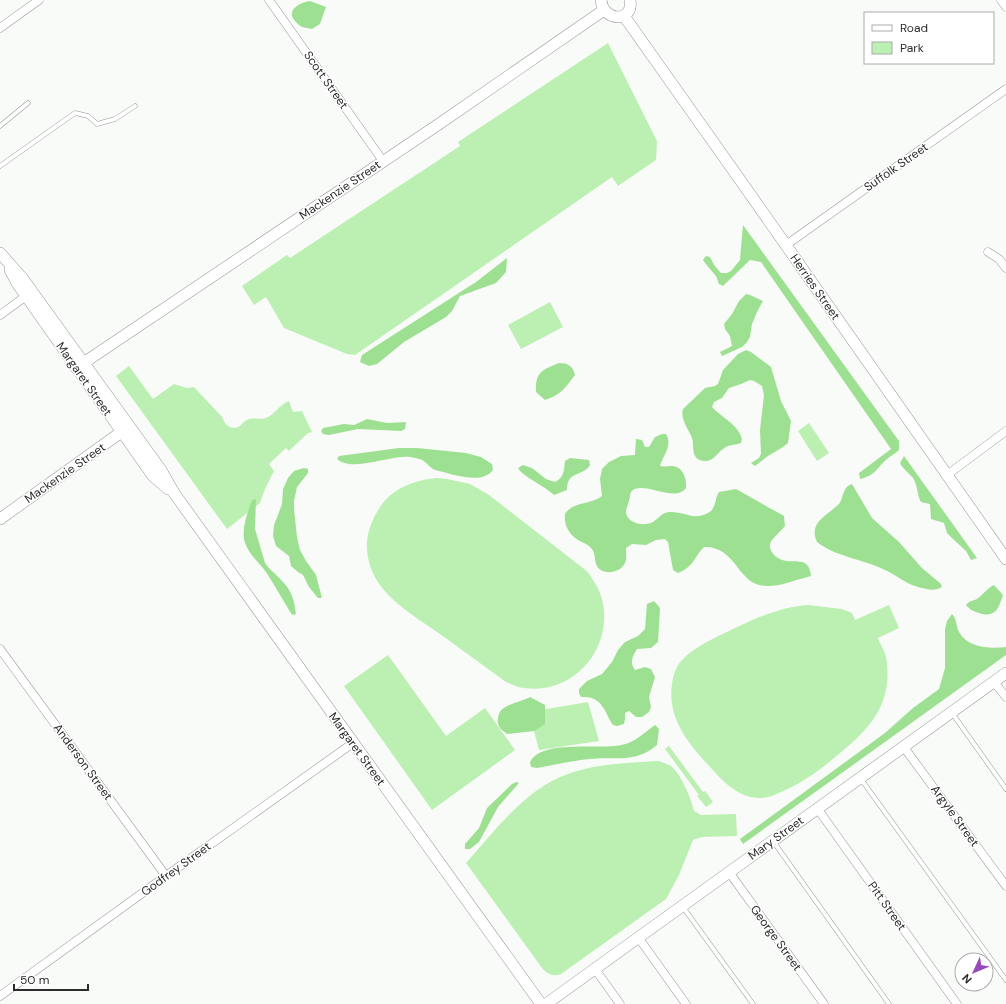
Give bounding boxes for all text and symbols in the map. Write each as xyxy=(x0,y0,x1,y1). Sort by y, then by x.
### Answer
legend xyxy=(864,12,994,64)
text: Road xyxy=(900,20,928,36)
text: Park xyxy=(900,40,924,56)
street label: Scott Street xyxy=(300,48,352,112)
street label: Suffolk Street xyxy=(861,139,931,195)
street label: Mackenzie Street xyxy=(296,157,384,223)
street label: Herries Street xyxy=(786,251,844,323)
street label: Margaret Street xyxy=(53,339,116,419)
street label: Mackenzie Street xyxy=(21,439,109,507)
street label: Margaret Street xyxy=(325,709,389,789)
street label: Anderson Street xyxy=(50,721,116,804)
street label: Argyle Street xyxy=(927,782,983,850)
street label: Mary Street xyxy=(745,812,807,864)
street label: Godfrey Street xyxy=(138,838,214,900)
street label: Pitt Street xyxy=(864,878,910,934)
street label: George Street xyxy=(747,902,806,974)
north arrow xyxy=(954,952,994,992)
scale bar xyxy=(14,966,88,992)
text: N xyxy=(959,971,975,987)
text: 50 m xyxy=(20,972,49,988)

